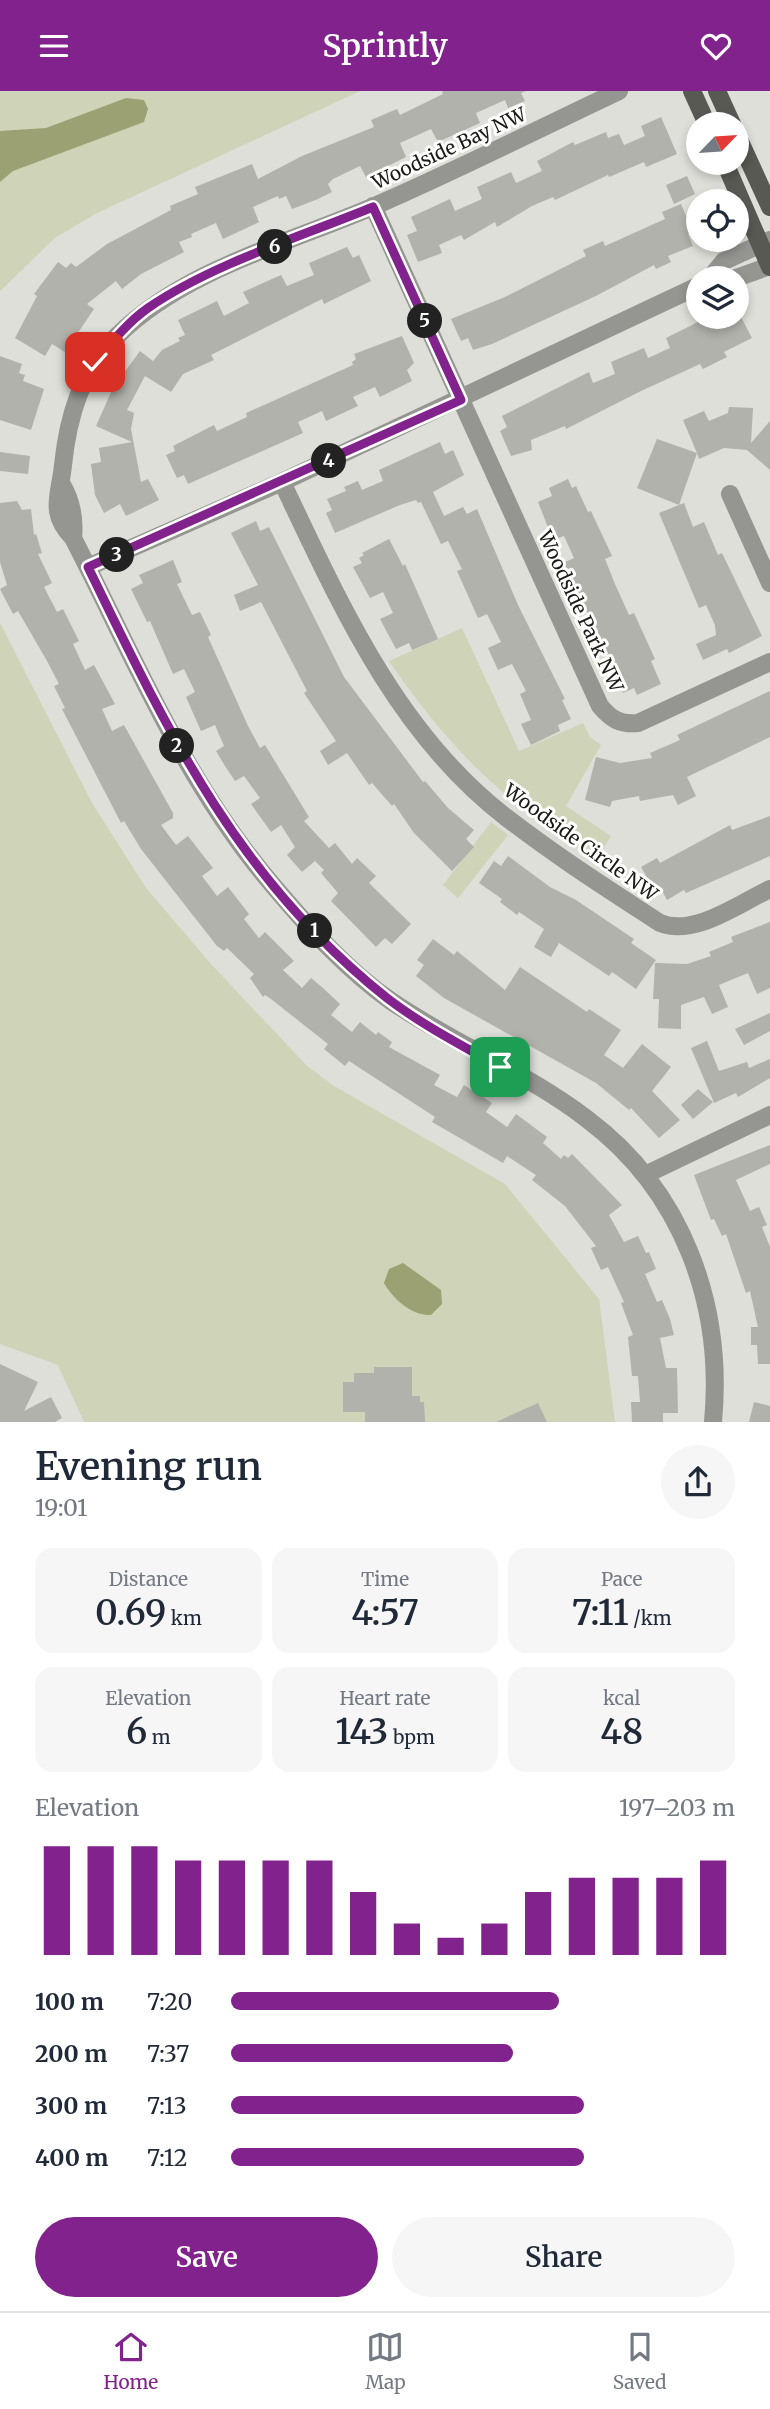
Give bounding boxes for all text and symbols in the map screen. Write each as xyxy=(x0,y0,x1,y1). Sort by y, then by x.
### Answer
text: Sprintly xyxy=(322,26,448,66)
icon: menu xyxy=(35,27,73,65)
icon: heart xyxy=(697,27,735,65)
street label: Woodside Bay NW xyxy=(367,101,531,195)
north arrow xyxy=(686,112,749,175)
map controls xyxy=(686,112,749,329)
button: locate xyxy=(686,189,749,252)
pin: 6 xyxy=(258,229,292,265)
text: 6 xyxy=(269,234,280,258)
button: layers xyxy=(686,266,749,329)
pin: 5 xyxy=(408,303,442,338)
text: 5 xyxy=(419,308,430,332)
pin xyxy=(65,332,125,392)
icon: check xyxy=(76,343,114,381)
pin: 4 xyxy=(312,443,346,479)
text: 4 xyxy=(322,448,335,472)
street label: Woodside Park NW xyxy=(533,526,629,696)
pin: 3 xyxy=(100,538,134,573)
text: 3 xyxy=(111,542,122,566)
pin: 2 xyxy=(160,729,194,763)
text: 2 xyxy=(171,733,182,757)
street label: Woodside Circle NW xyxy=(499,777,664,907)
pin: 1 xyxy=(298,913,332,949)
text: 1 xyxy=(310,918,319,942)
pin xyxy=(470,1037,530,1097)
icon: arrive xyxy=(481,1048,519,1086)
text: Evening run xyxy=(35,1443,262,1490)
button: share xyxy=(661,1445,735,1519)
text: 19:01 xyxy=(35,1493,87,1522)
text: Distance xyxy=(109,1567,188,1591)
text: Time xyxy=(361,1567,409,1591)
text: Pace xyxy=(601,1567,642,1591)
text: 0.69 xyxy=(95,1591,166,1635)
text: 4:57 xyxy=(351,1591,419,1635)
text: 7:11 xyxy=(572,1591,629,1635)
text: km xyxy=(166,1606,202,1630)
text: /km xyxy=(629,1606,672,1630)
text: Elevation xyxy=(105,1686,191,1710)
text: Heart rate xyxy=(340,1686,430,1710)
text: kcal xyxy=(603,1686,640,1710)
text: 6 xyxy=(126,1710,147,1754)
text: 143 xyxy=(335,1710,388,1754)
text: 48 xyxy=(600,1710,643,1754)
text: m xyxy=(147,1725,171,1749)
text: bpm xyxy=(388,1725,435,1749)
text: Elevation xyxy=(35,1793,139,1822)
text: 197–203 m xyxy=(619,1793,735,1822)
text: 100 m xyxy=(35,1987,104,2016)
text: 7:20 xyxy=(147,1987,192,2016)
text: 200 m xyxy=(35,2039,107,2068)
text: 7:37 xyxy=(147,2039,189,2068)
text: 300 m xyxy=(35,2091,107,2120)
text: 7:13 xyxy=(147,2091,187,2120)
text: 400 m xyxy=(35,2143,109,2172)
text: 7:12 xyxy=(147,2143,188,2172)
button: Save xyxy=(35,2217,378,2297)
button: Share xyxy=(392,2217,735,2297)
tab: Home xyxy=(103,2328,158,2394)
tab: Map xyxy=(365,2328,406,2394)
tab: Saved xyxy=(613,2328,667,2394)

